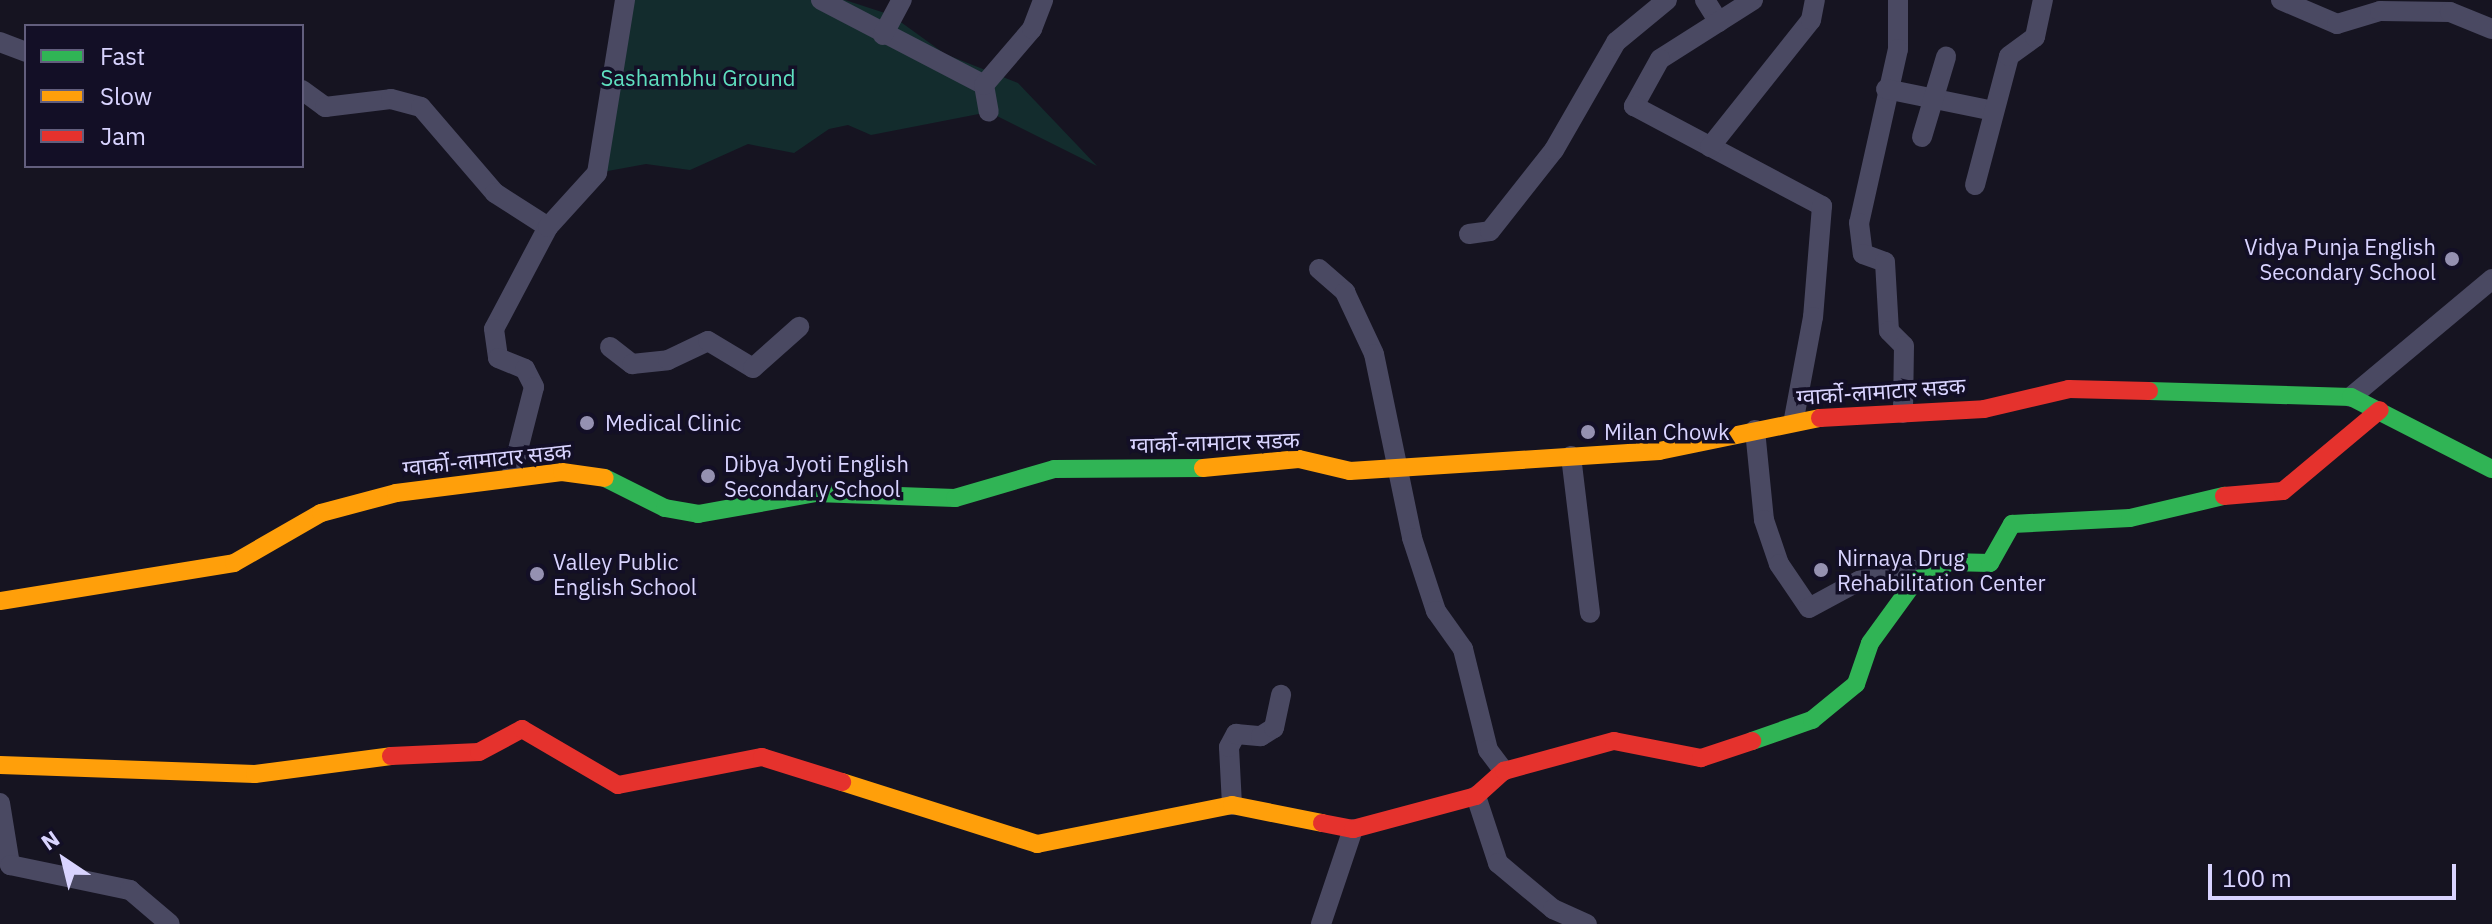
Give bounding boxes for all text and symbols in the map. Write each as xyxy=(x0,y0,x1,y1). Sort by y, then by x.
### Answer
legend xyxy=(24,24,304,168)
text: Fast xyxy=(100,40,145,72)
park label: Sashambhu Ground xyxy=(601,65,795,91)
text: Slow xyxy=(100,80,152,112)
text: Jam xyxy=(100,120,146,152)
place label: Vidya Punja English Secondary School xyxy=(2244,233,2436,284)
marker: Vidya Punja English Secondary School xyxy=(2443,250,2461,268)
street label: ग्वार्को-लामाटार सडक xyxy=(1796,372,1966,410)
place label: Medical Clinic xyxy=(605,410,741,436)
marker: Medical Clinic xyxy=(576,412,598,434)
place label: Milan Chowk xyxy=(1604,419,1730,445)
marker: Milan Chowk xyxy=(1579,423,1597,441)
street label: ग्वार्को-लामाटार सडक xyxy=(1130,426,1300,458)
street label: ग्वार्को-लामाटार सडक xyxy=(401,437,573,481)
place label: Dibya Jyoti English Secondary School xyxy=(724,450,909,502)
marker: Dibya Jyoti English Secondary School xyxy=(699,467,717,485)
place label: Nirnaya Drug Rehabilitation Center xyxy=(1837,544,2046,596)
place label: Valley Public English School xyxy=(553,548,697,600)
marker: Nirnaya Drug Rehabilitation Center xyxy=(1812,561,1830,579)
marker: Valley Public English School xyxy=(528,565,546,583)
north arrow xyxy=(24,820,104,900)
text: N xyxy=(35,823,65,856)
scale bar xyxy=(2212,848,2460,898)
text: 100 m xyxy=(2222,862,2292,894)

